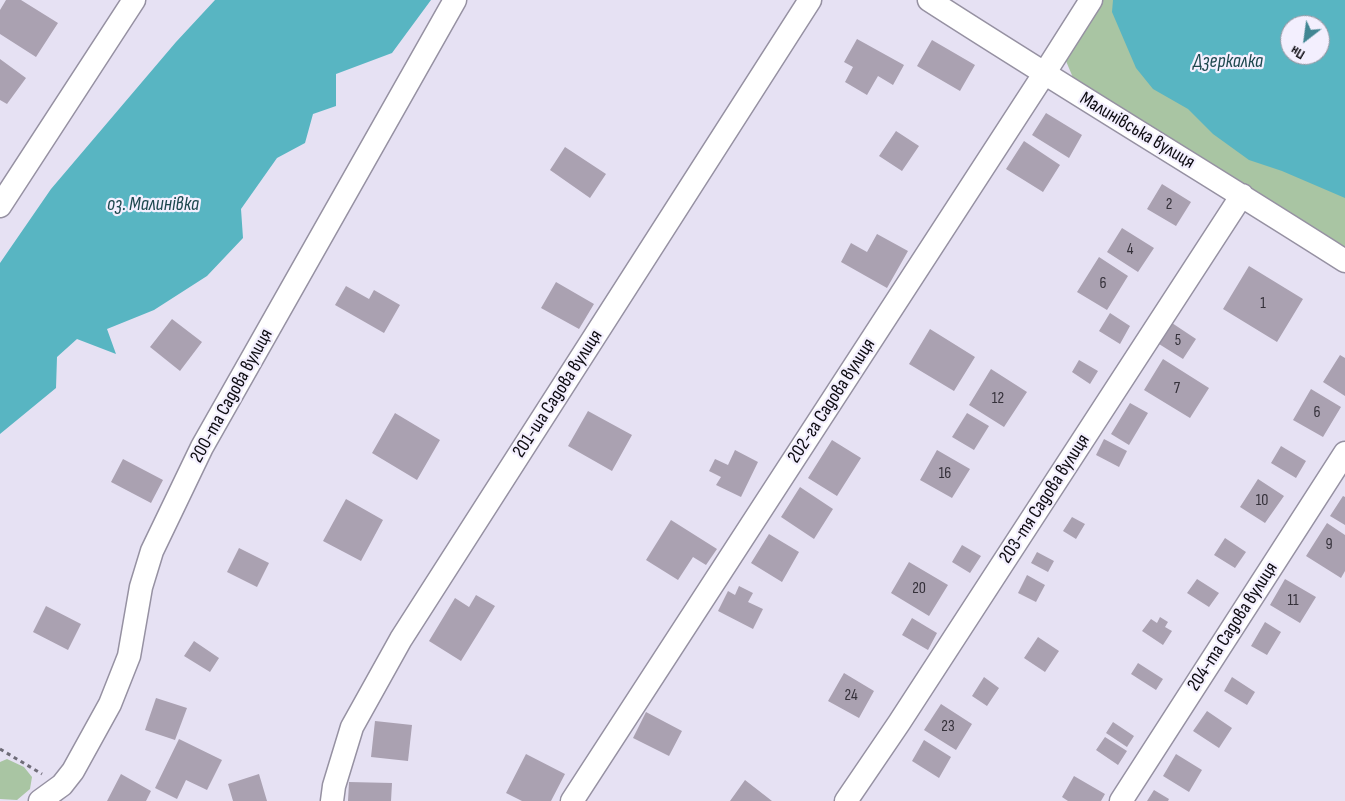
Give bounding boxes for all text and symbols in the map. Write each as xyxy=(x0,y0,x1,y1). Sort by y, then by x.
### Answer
north arrow xyxy=(1280,15,1330,65)
text: Пн xyxy=(1288,42,1308,63)
water label: Дзеркалка xyxy=(1193,50,1263,74)
street label: Малинівська вулиця xyxy=(1075,88,1199,174)
water label: оз. Малинівка xyxy=(107,193,199,217)
house number: 2 xyxy=(1166,195,1172,215)
house number: 4 xyxy=(1127,240,1133,260)
house number: 6 xyxy=(1099,274,1107,294)
house number: 1 xyxy=(1260,294,1266,314)
street label: 200-та Садова вулиця xyxy=(186,325,278,467)
street label: 201-ша Садова вулиця xyxy=(508,326,608,462)
house number: 5 xyxy=(1175,331,1181,351)
street label: 202-га Садова вулиця xyxy=(783,334,881,468)
house number: 7 xyxy=(1174,379,1180,399)
house number: 12 xyxy=(992,389,1004,409)
house number: 6 xyxy=(1313,403,1321,423)
street label: 203-тя Садова вулиця xyxy=(995,430,1095,568)
house number: 16 xyxy=(939,464,951,484)
house number: 10 xyxy=(1256,491,1268,511)
house number: 9 xyxy=(1325,535,1333,555)
street label: 204-та Садова вулиця xyxy=(1183,558,1283,696)
house number: 20 xyxy=(912,579,926,599)
house number: 11 xyxy=(1287,591,1299,611)
house number: 24 xyxy=(844,686,858,706)
house number: 23 xyxy=(941,717,955,737)

